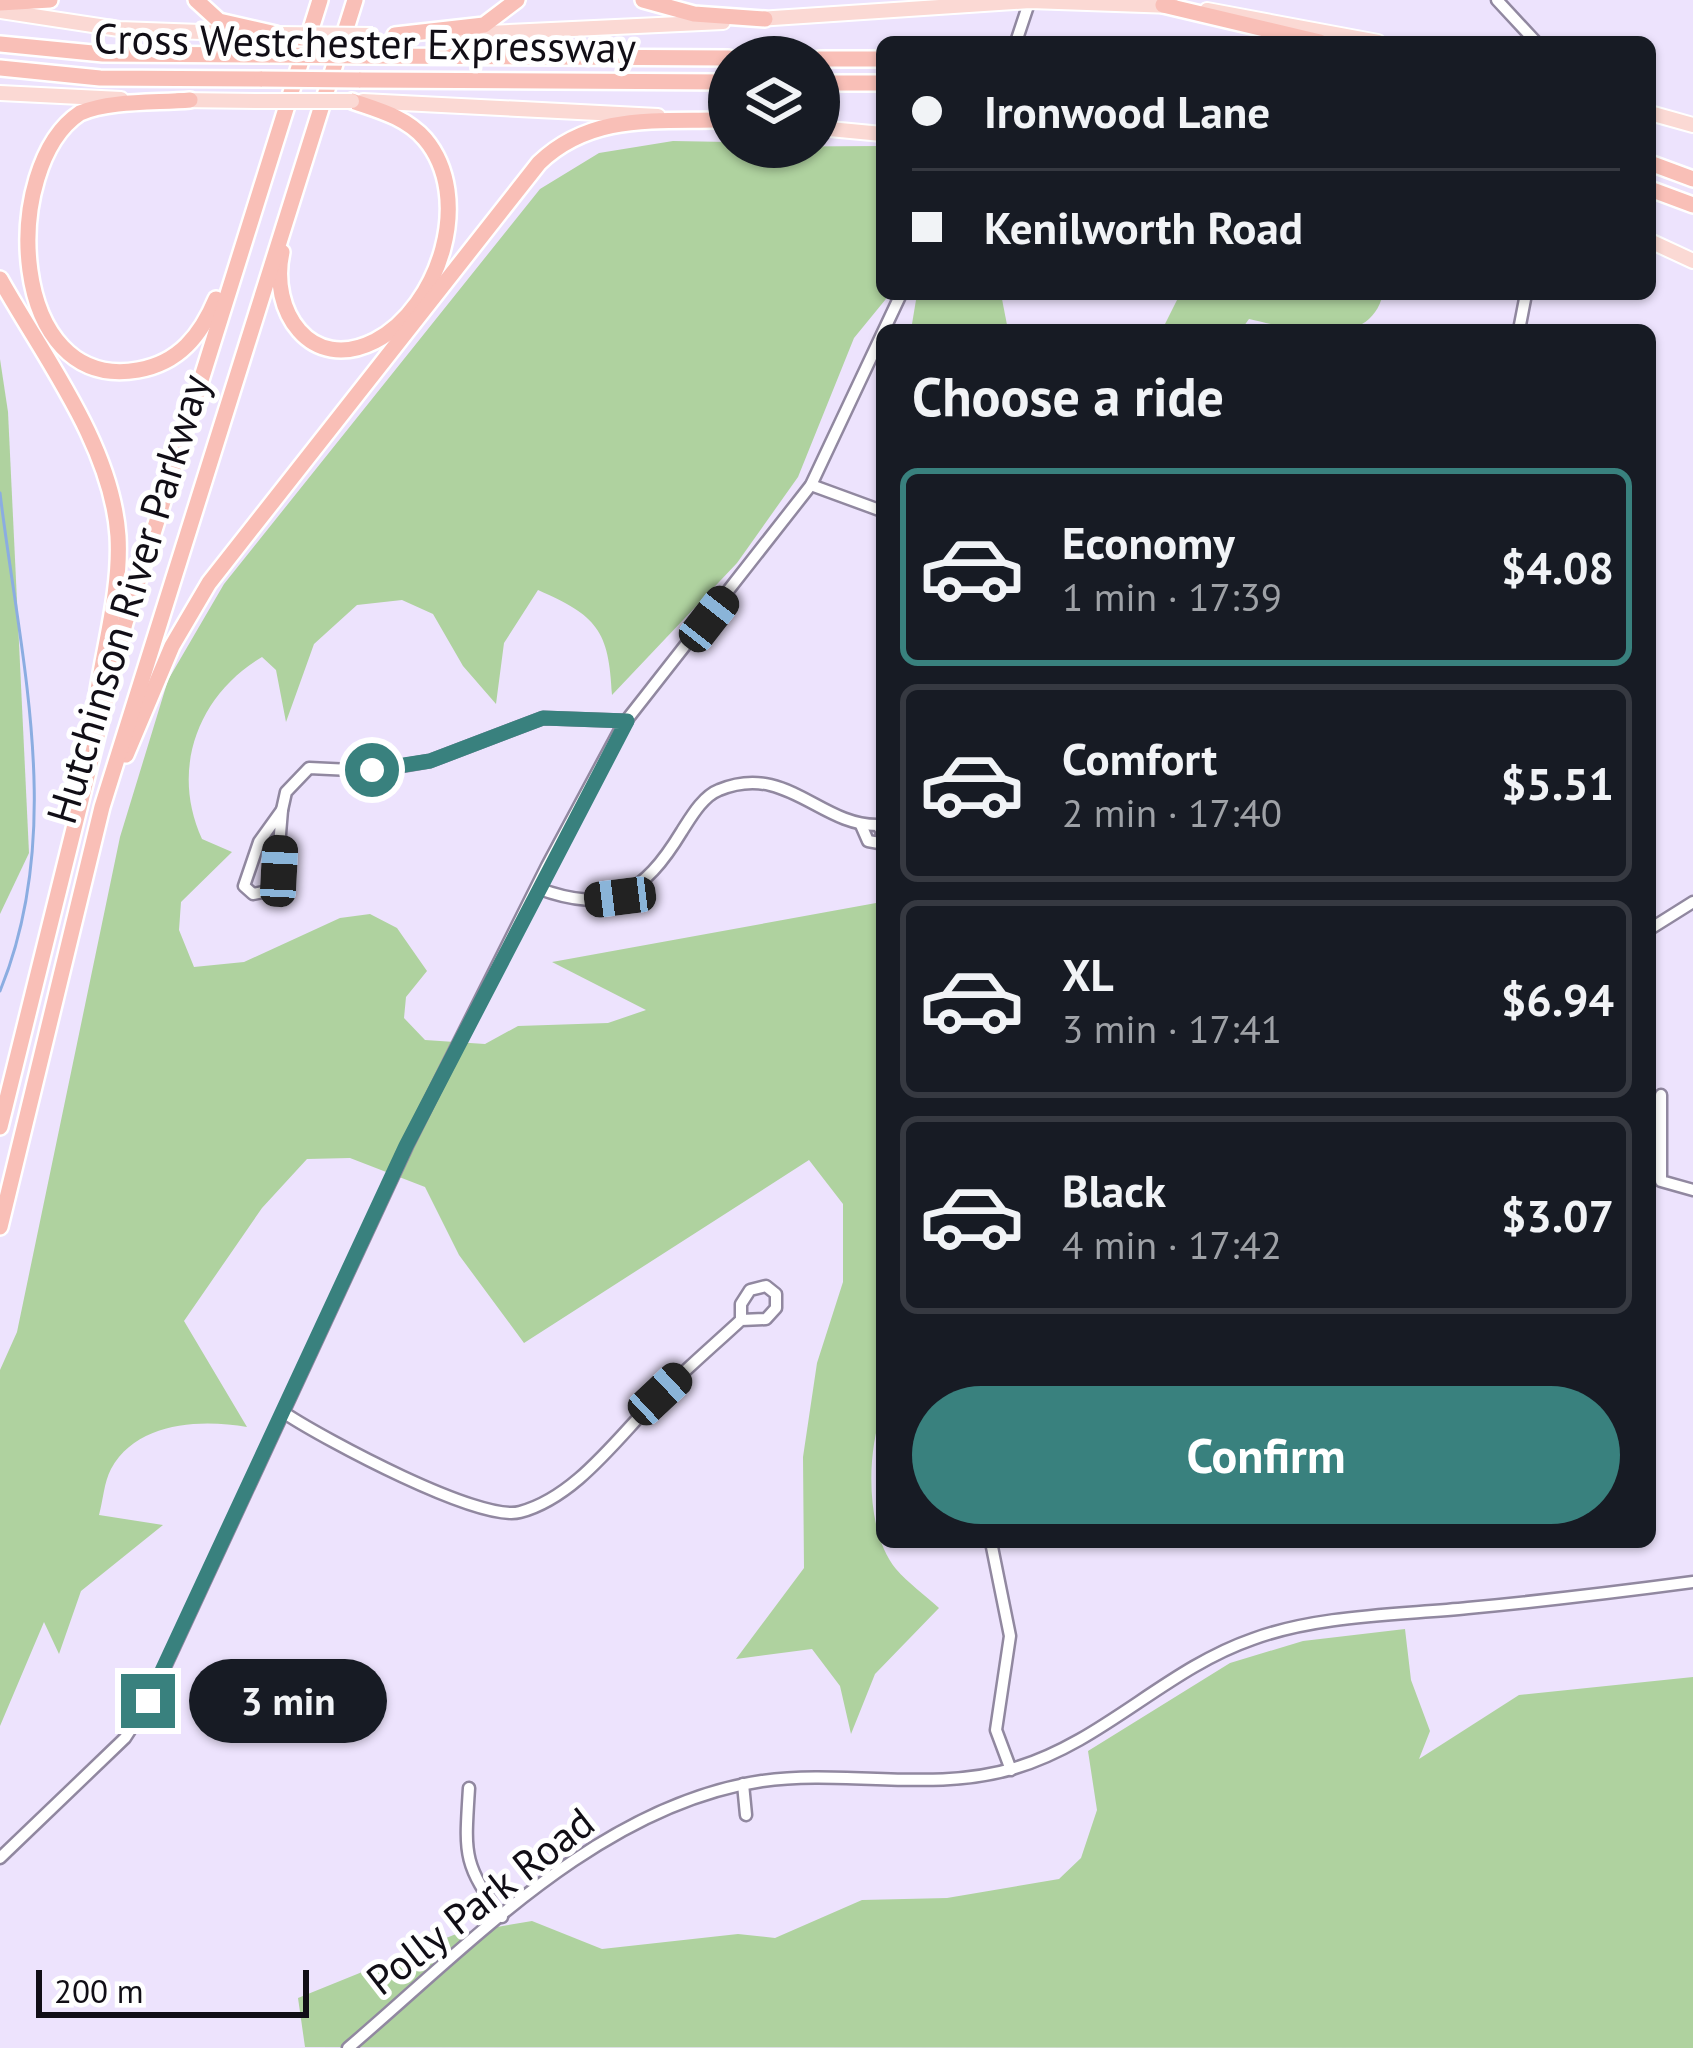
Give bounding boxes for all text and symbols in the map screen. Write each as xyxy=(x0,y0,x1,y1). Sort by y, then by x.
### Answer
street label: Cross Westchester Expressway xyxy=(93,10,637,75)
map controls xyxy=(708,36,840,168)
button: layers xyxy=(708,36,840,168)
text: Ironwood Lane xyxy=(984,82,1270,140)
text: Kenilworth Road xyxy=(984,198,1303,256)
text: Choose a ride xyxy=(912,361,1224,431)
street label: Hutchinson River Parkway xyxy=(33,367,222,830)
icon: car xyxy=(918,513,1026,621)
text: Economy xyxy=(1062,513,1235,571)
text: $4.08 xyxy=(1501,538,1614,596)
text: 1 min · 17:39 xyxy=(1062,571,1282,622)
car xyxy=(673,580,745,658)
icon: car xyxy=(918,729,1026,837)
text: Comfort xyxy=(1062,729,1217,787)
route start xyxy=(345,743,399,797)
text: $5.51 xyxy=(1501,754,1614,812)
text: 2 min · 17:40 xyxy=(1062,787,1282,838)
car xyxy=(259,834,299,908)
car xyxy=(582,875,658,919)
icon: car xyxy=(918,945,1026,1053)
text: XL xyxy=(1062,945,1114,1003)
text: $6.94 xyxy=(1501,970,1614,1028)
text: 3 min · 17:41 xyxy=(1062,1003,1282,1054)
icon: car xyxy=(918,1161,1026,1269)
text: Black xyxy=(1062,1161,1166,1219)
text: $3.07 xyxy=(1501,1186,1614,1244)
text: 4 min · 17:42 xyxy=(1062,1219,1282,1270)
car xyxy=(621,1356,699,1432)
button: Confirm xyxy=(912,1386,1620,1524)
callout: 3 min xyxy=(190,1659,388,1743)
route end xyxy=(121,1674,175,1728)
text: 3 min xyxy=(240,1675,336,1726)
street label: Polly Park Road xyxy=(355,1794,605,2007)
scale bar xyxy=(36,1964,309,2017)
text: 200 m xyxy=(54,1969,144,2012)

